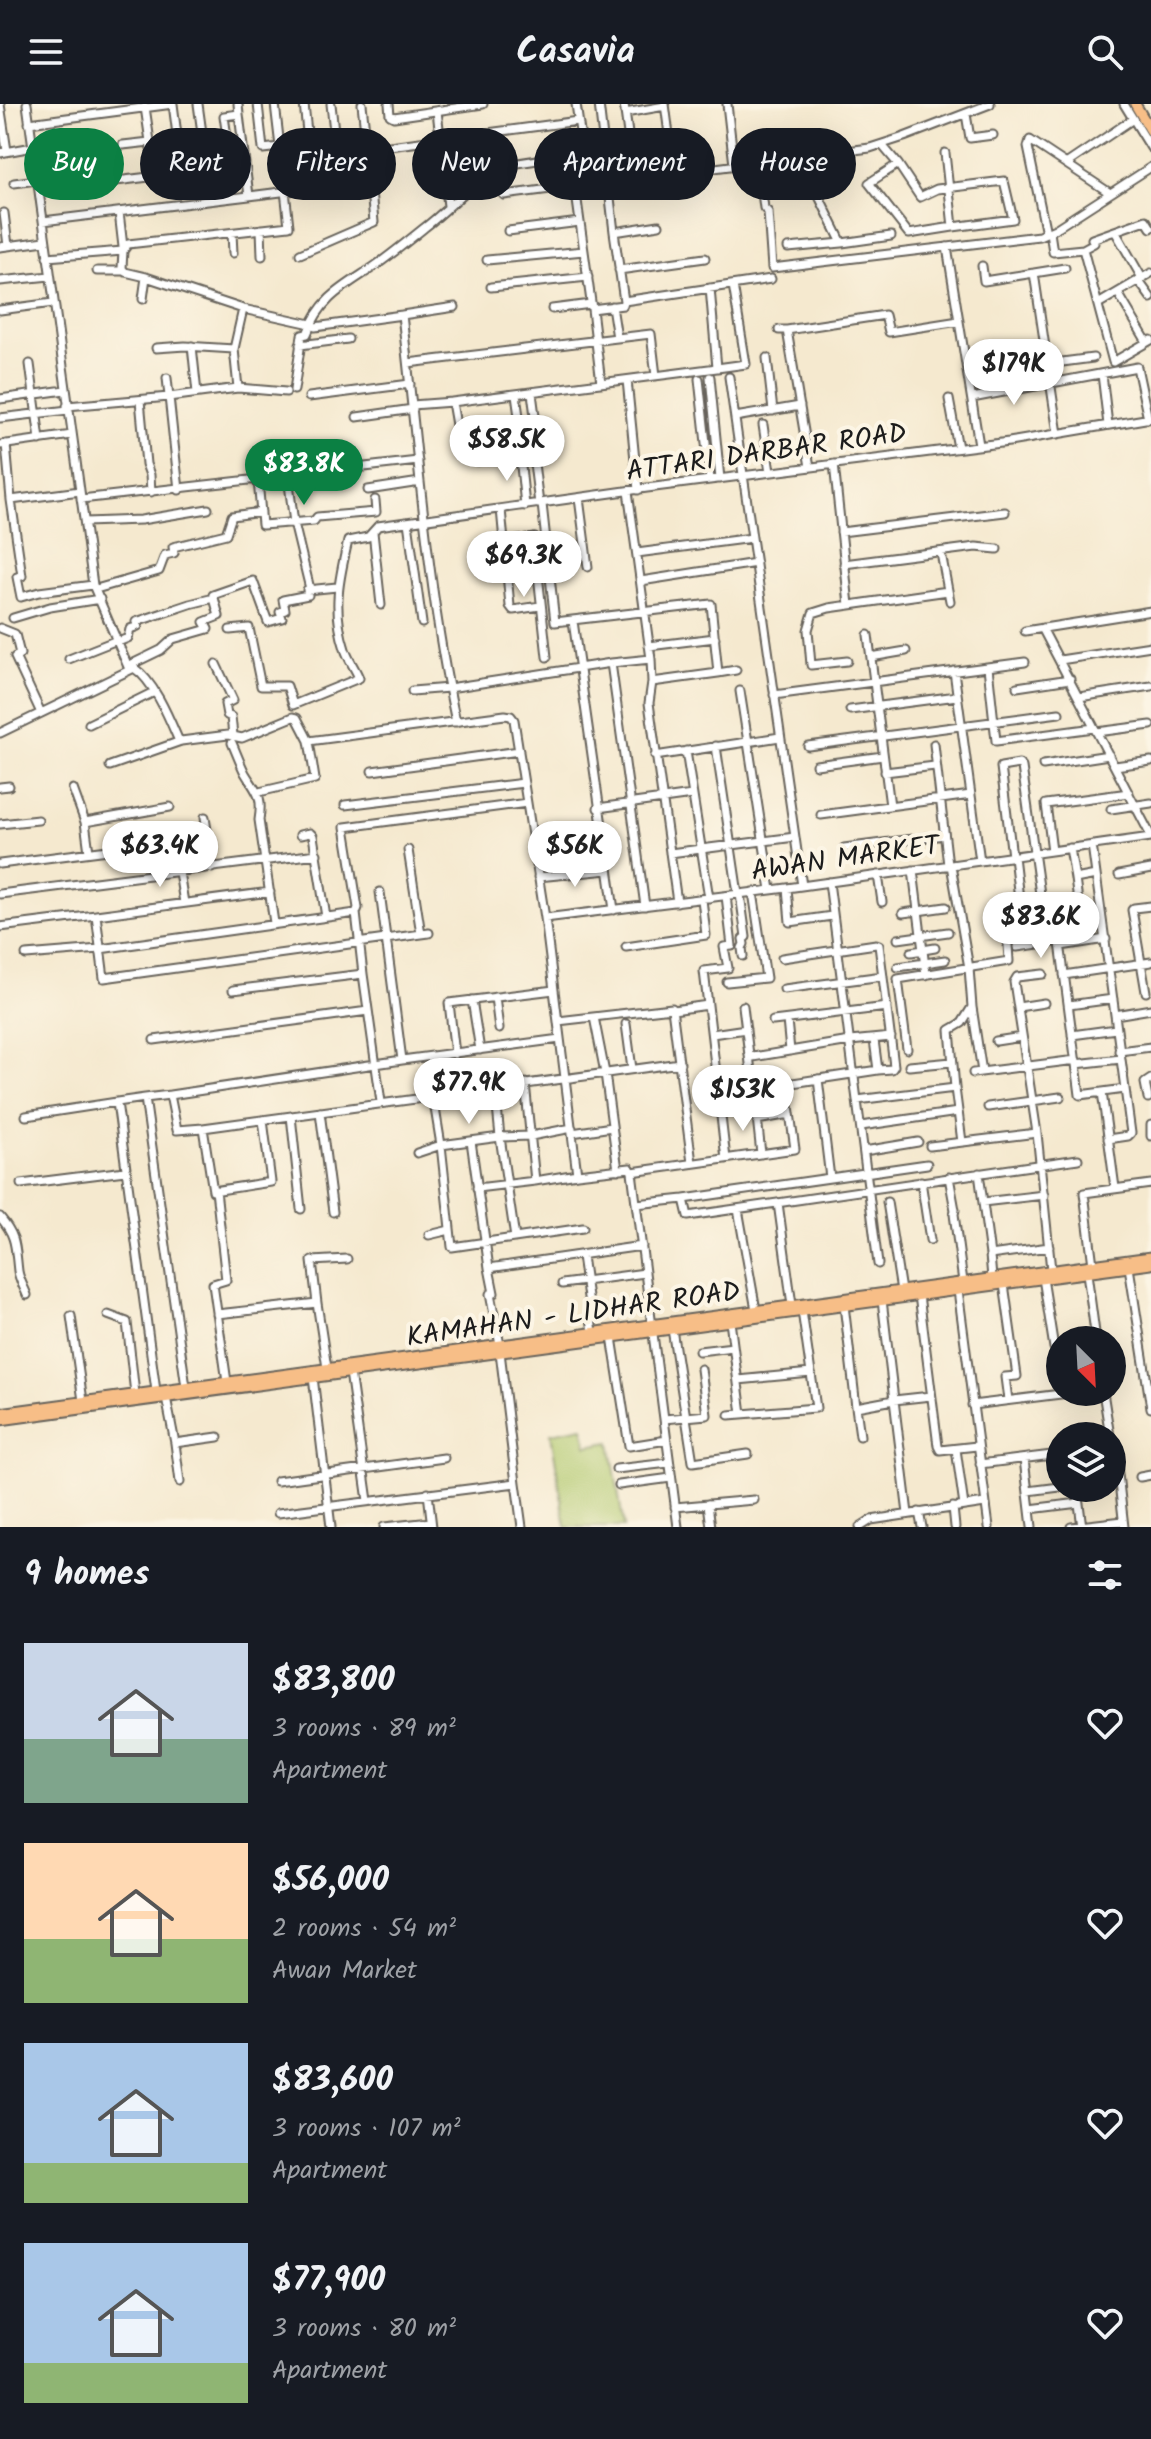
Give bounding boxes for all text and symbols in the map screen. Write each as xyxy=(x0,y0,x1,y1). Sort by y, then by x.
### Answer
text: Casavia xyxy=(516,24,635,81)
icon: menu xyxy=(24,30,68,74)
icon: search xyxy=(1083,30,1127,74)
chip: Buy xyxy=(24,128,124,200)
chip: Rent xyxy=(140,128,251,200)
chip: Filters xyxy=(267,128,396,200)
chip: New xyxy=(412,128,518,200)
chip: Apartment xyxy=(534,128,715,200)
chip: House xyxy=(731,128,856,200)
pin: $179K xyxy=(958,339,1070,407)
text: $179K xyxy=(982,344,1046,386)
street label: ATTARI DARBAR ROAD xyxy=(623,412,909,495)
pin: $58.5K xyxy=(442,415,572,483)
text: $58.5K xyxy=(468,420,546,462)
pin: $83.8K xyxy=(239,439,369,507)
text: $83.8K xyxy=(263,444,345,486)
pin: $69.3K xyxy=(459,531,589,599)
text: $69.3K xyxy=(485,536,563,578)
pin: $63.4K xyxy=(95,821,225,889)
pin: $56K xyxy=(528,821,622,889)
street label: AWAN MARKET xyxy=(748,824,944,895)
text: $63.4K xyxy=(120,826,200,868)
text: $56K xyxy=(546,826,604,868)
pin: $83.6K xyxy=(976,892,1106,960)
text: $83.6K xyxy=(1001,897,1081,939)
pin: $77.9K xyxy=(404,1058,534,1126)
text: $77.9K xyxy=(432,1063,506,1105)
pin: $153K xyxy=(687,1065,799,1133)
text: $153K xyxy=(710,1070,776,1112)
street label: KAMAHAN - LIDHAR ROAD xyxy=(403,1270,743,1361)
north arrow xyxy=(1046,1326,1126,1406)
map controls xyxy=(1046,1326,1126,1502)
button: layers xyxy=(1046,1422,1126,1502)
text: 9 homes xyxy=(24,1548,149,1602)
icon: filters xyxy=(1083,1553,1127,1597)
text: $83,800 xyxy=(272,1654,395,1708)
icon: home xyxy=(88,1675,184,1771)
icon: heart xyxy=(1083,1701,1127,1745)
text: 3 rooms · 89 m² xyxy=(272,1708,456,1750)
text: Apartment xyxy=(272,1750,387,1792)
text: $56,000 xyxy=(272,1854,389,1908)
icon: home xyxy=(88,1875,184,1971)
icon: heart xyxy=(1083,1901,1127,1945)
text: 2 rooms · 54 m² xyxy=(272,1908,456,1950)
text: Awan Market xyxy=(272,1950,417,1992)
text: $83,600 xyxy=(272,2054,393,2108)
icon: home xyxy=(88,2075,184,2171)
icon: heart xyxy=(1083,2101,1127,2145)
text: 3 rooms · 107 m² xyxy=(272,2108,461,2150)
text: Apartment xyxy=(272,2150,387,2192)
text: $77,900 xyxy=(272,2254,385,2308)
icon: home xyxy=(88,2275,184,2371)
icon: heart xyxy=(1083,2301,1127,2345)
text: 3 rooms · 80 m² xyxy=(272,2308,456,2350)
text: Apartment xyxy=(272,2350,387,2392)

